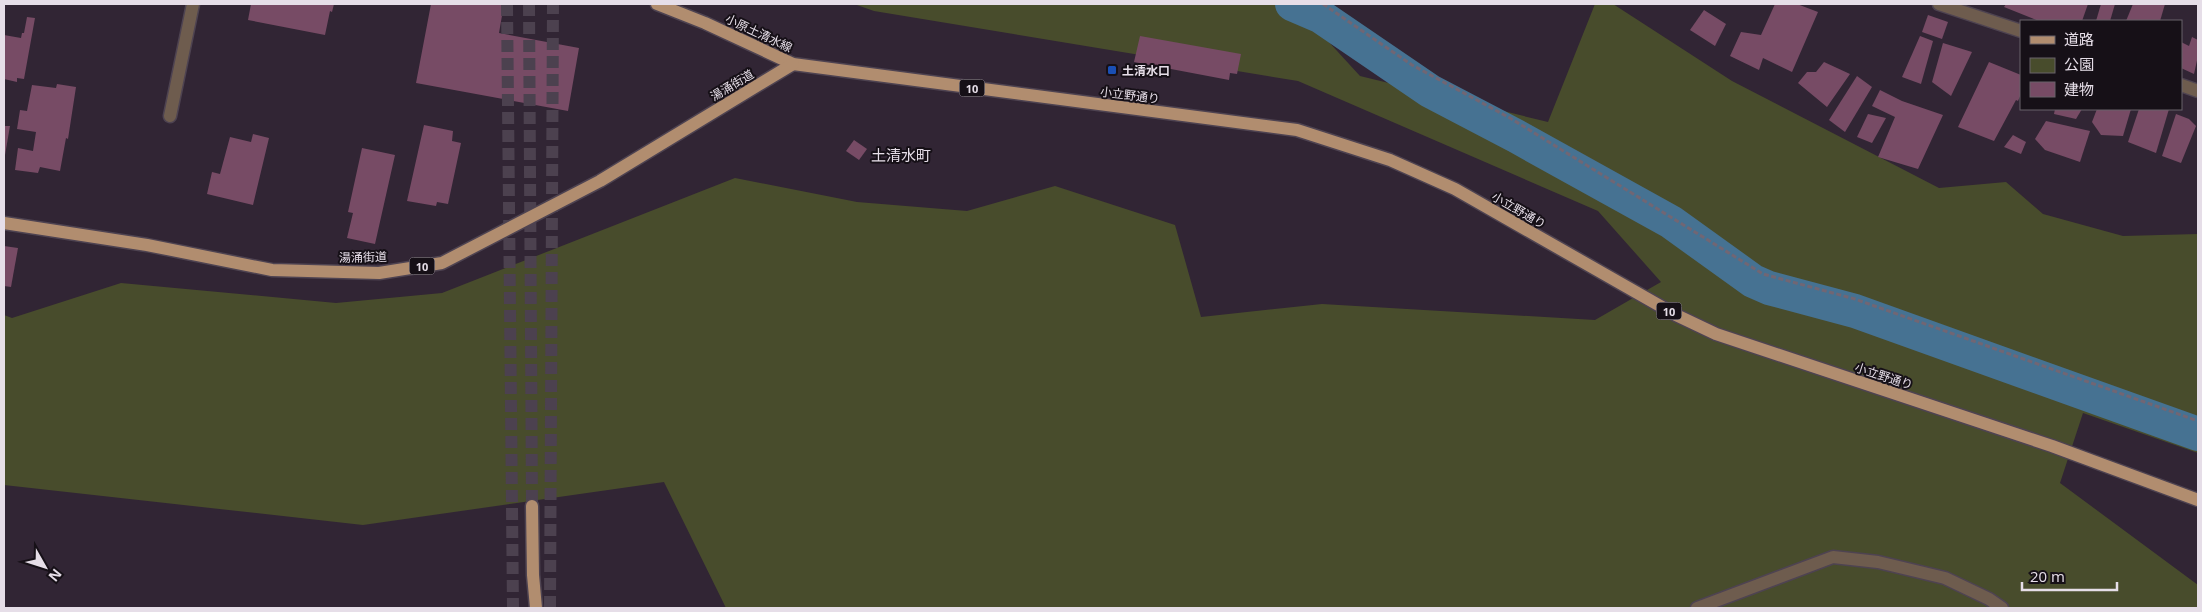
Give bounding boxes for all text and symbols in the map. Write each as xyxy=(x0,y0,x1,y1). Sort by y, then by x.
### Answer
street label: 小原土清水線 xyxy=(723,10,795,56)
legend xyxy=(2020,20,2182,110)
text: 道路 xyxy=(2064,29,2094,49)
text: 公園 xyxy=(2064,54,2094,74)
place label: 土清水口 xyxy=(1122,62,1170,79)
marker: 土清水口 xyxy=(1106,64,1118,76)
street label: 湯涌街道 xyxy=(707,65,757,105)
text: 建物 xyxy=(2064,79,2094,99)
road number: 10 xyxy=(960,80,984,96)
street label: 小立野通り xyxy=(1099,83,1161,107)
district label: 土清水町 xyxy=(871,145,931,165)
street label: 小立野通り xyxy=(1489,188,1549,232)
street label: 湯涌街道 xyxy=(339,248,387,266)
road number: 10 xyxy=(410,258,434,274)
road number: 10 xyxy=(1656,302,1682,320)
street label: 小立野通り xyxy=(1853,359,1915,393)
north arrow xyxy=(20,542,70,592)
scale bar xyxy=(2022,560,2117,592)
text: N xyxy=(45,565,66,586)
text: 20 m xyxy=(2030,566,2065,586)

